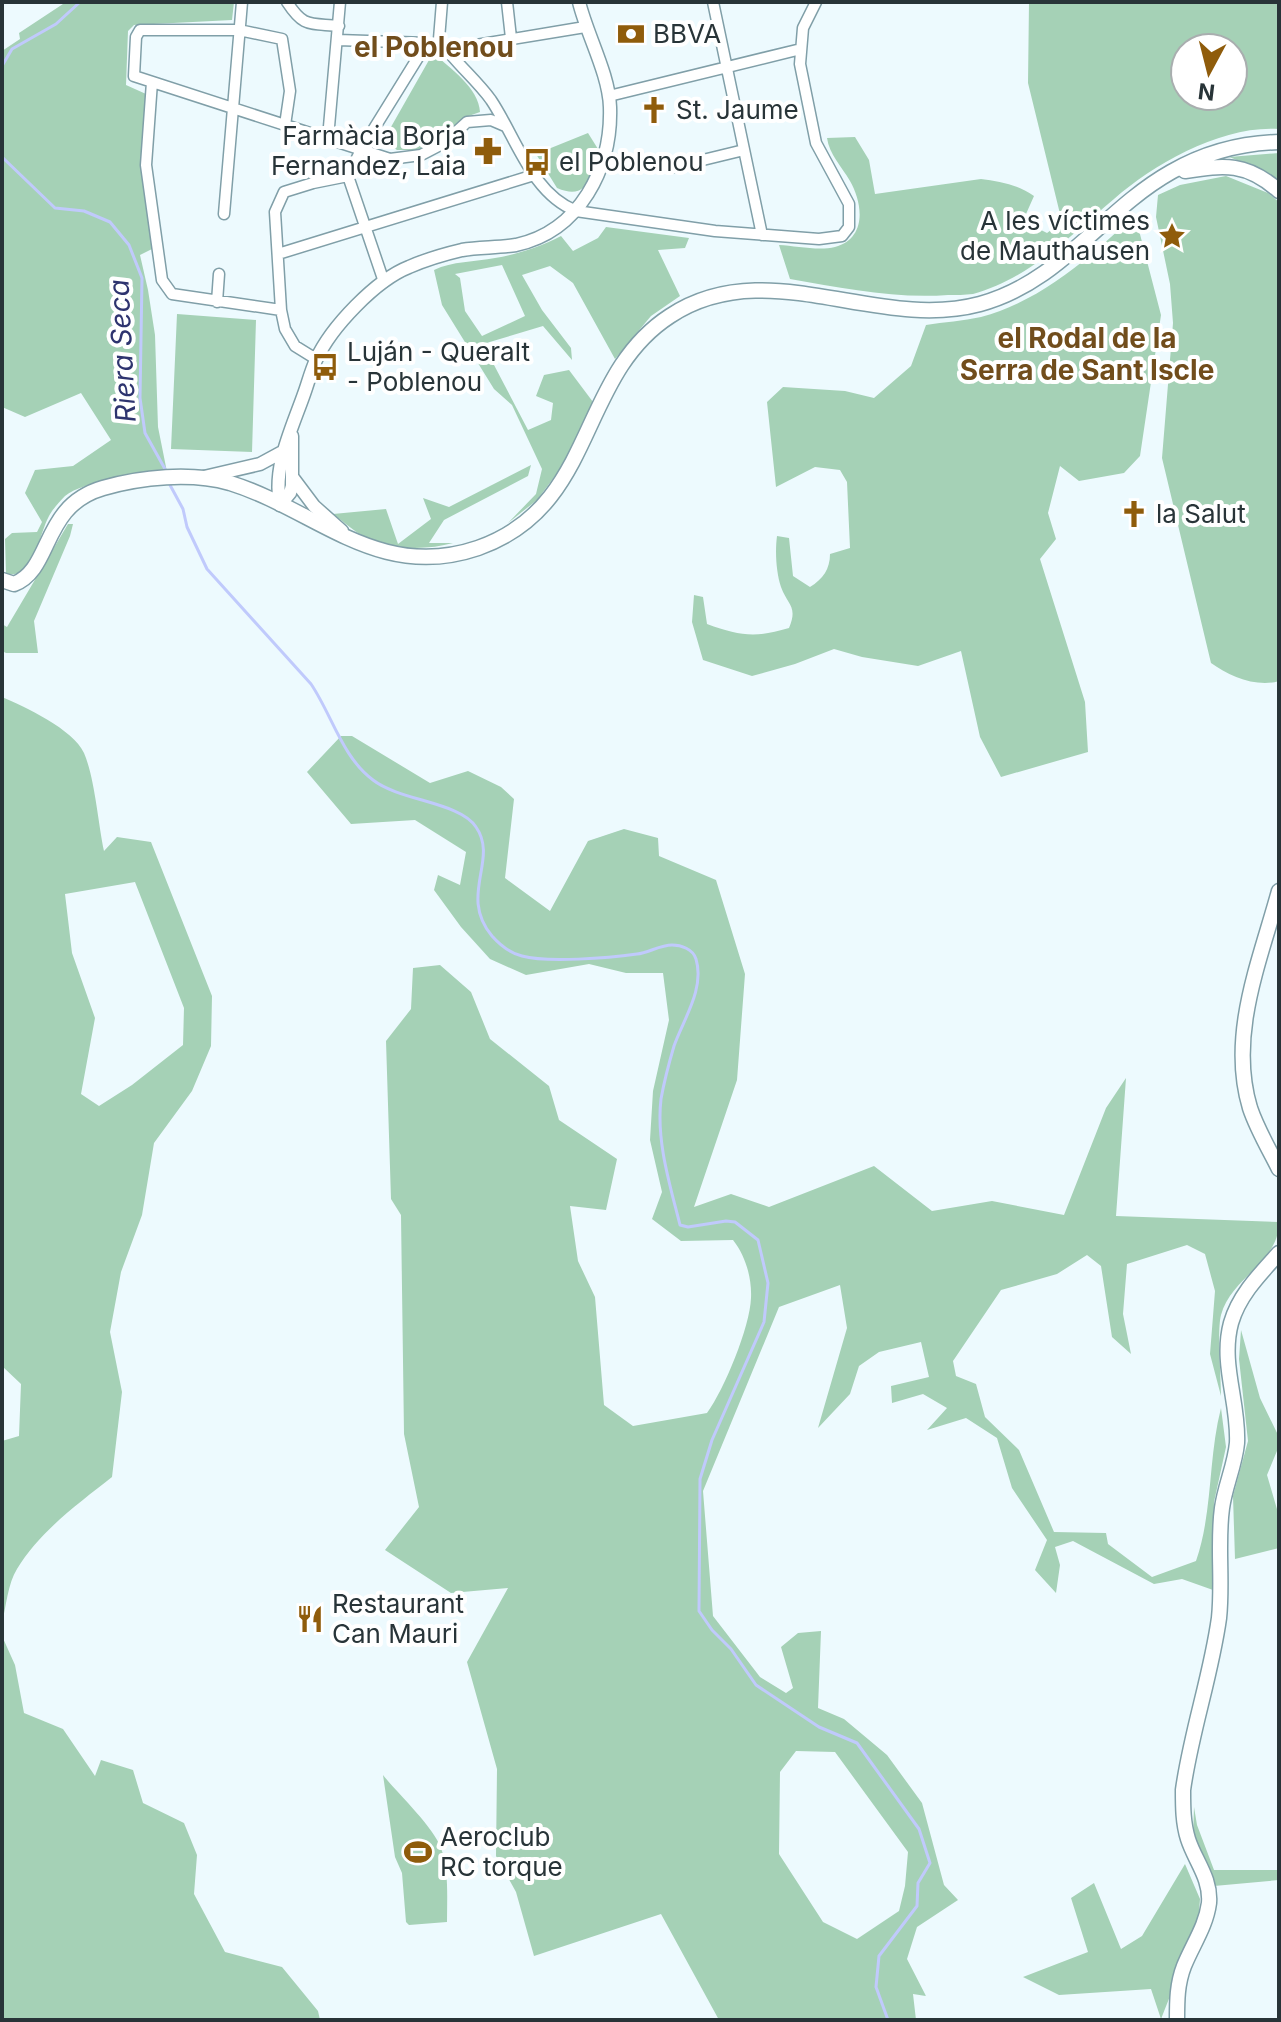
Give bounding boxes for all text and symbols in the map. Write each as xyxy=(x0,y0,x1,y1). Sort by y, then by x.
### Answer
place label: BBVA xyxy=(653,18,721,49)
bank icon: BBVA xyxy=(616,19,646,49)
district label: el Poblenou xyxy=(354,30,514,64)
north arrow xyxy=(1169,32,1249,112)
text: N xyxy=(1197,78,1216,106)
place label: St. Jaume xyxy=(676,94,799,125)
church icon: St. Jaume xyxy=(639,95,669,125)
place label: Farmàcia Borja Fernandez, Laia xyxy=(271,120,466,181)
pharmacy icon: Farmàcia Borja Fernandez, Laia xyxy=(473,136,503,166)
place label: el Poblenou xyxy=(559,146,704,177)
bus stop icon: el Poblenou xyxy=(522,147,552,177)
place label: A les víctimes de Mauthausen xyxy=(960,205,1150,266)
place icon: A les víctimes de Mauthausen xyxy=(1157,221,1187,251)
water label: Riera Seca xyxy=(101,279,143,423)
district label: el Rodal de la Serra de Sant Iscle xyxy=(960,321,1214,387)
place label: Luján - Queralt - Poblenou xyxy=(347,336,530,397)
bus stop icon: Luján - Queralt - Poblenou xyxy=(310,352,340,382)
place label: la Salut xyxy=(1156,498,1246,529)
church icon: la Salut xyxy=(1119,499,1149,529)
place label: Restaurant Can Mauri xyxy=(332,1588,464,1649)
restaurant icon: Restaurant Can Mauri xyxy=(295,1604,325,1634)
place label: Aeroclub RC torque xyxy=(440,1821,563,1882)
sports icon: Aeroclub RC torque xyxy=(403,1837,433,1867)

